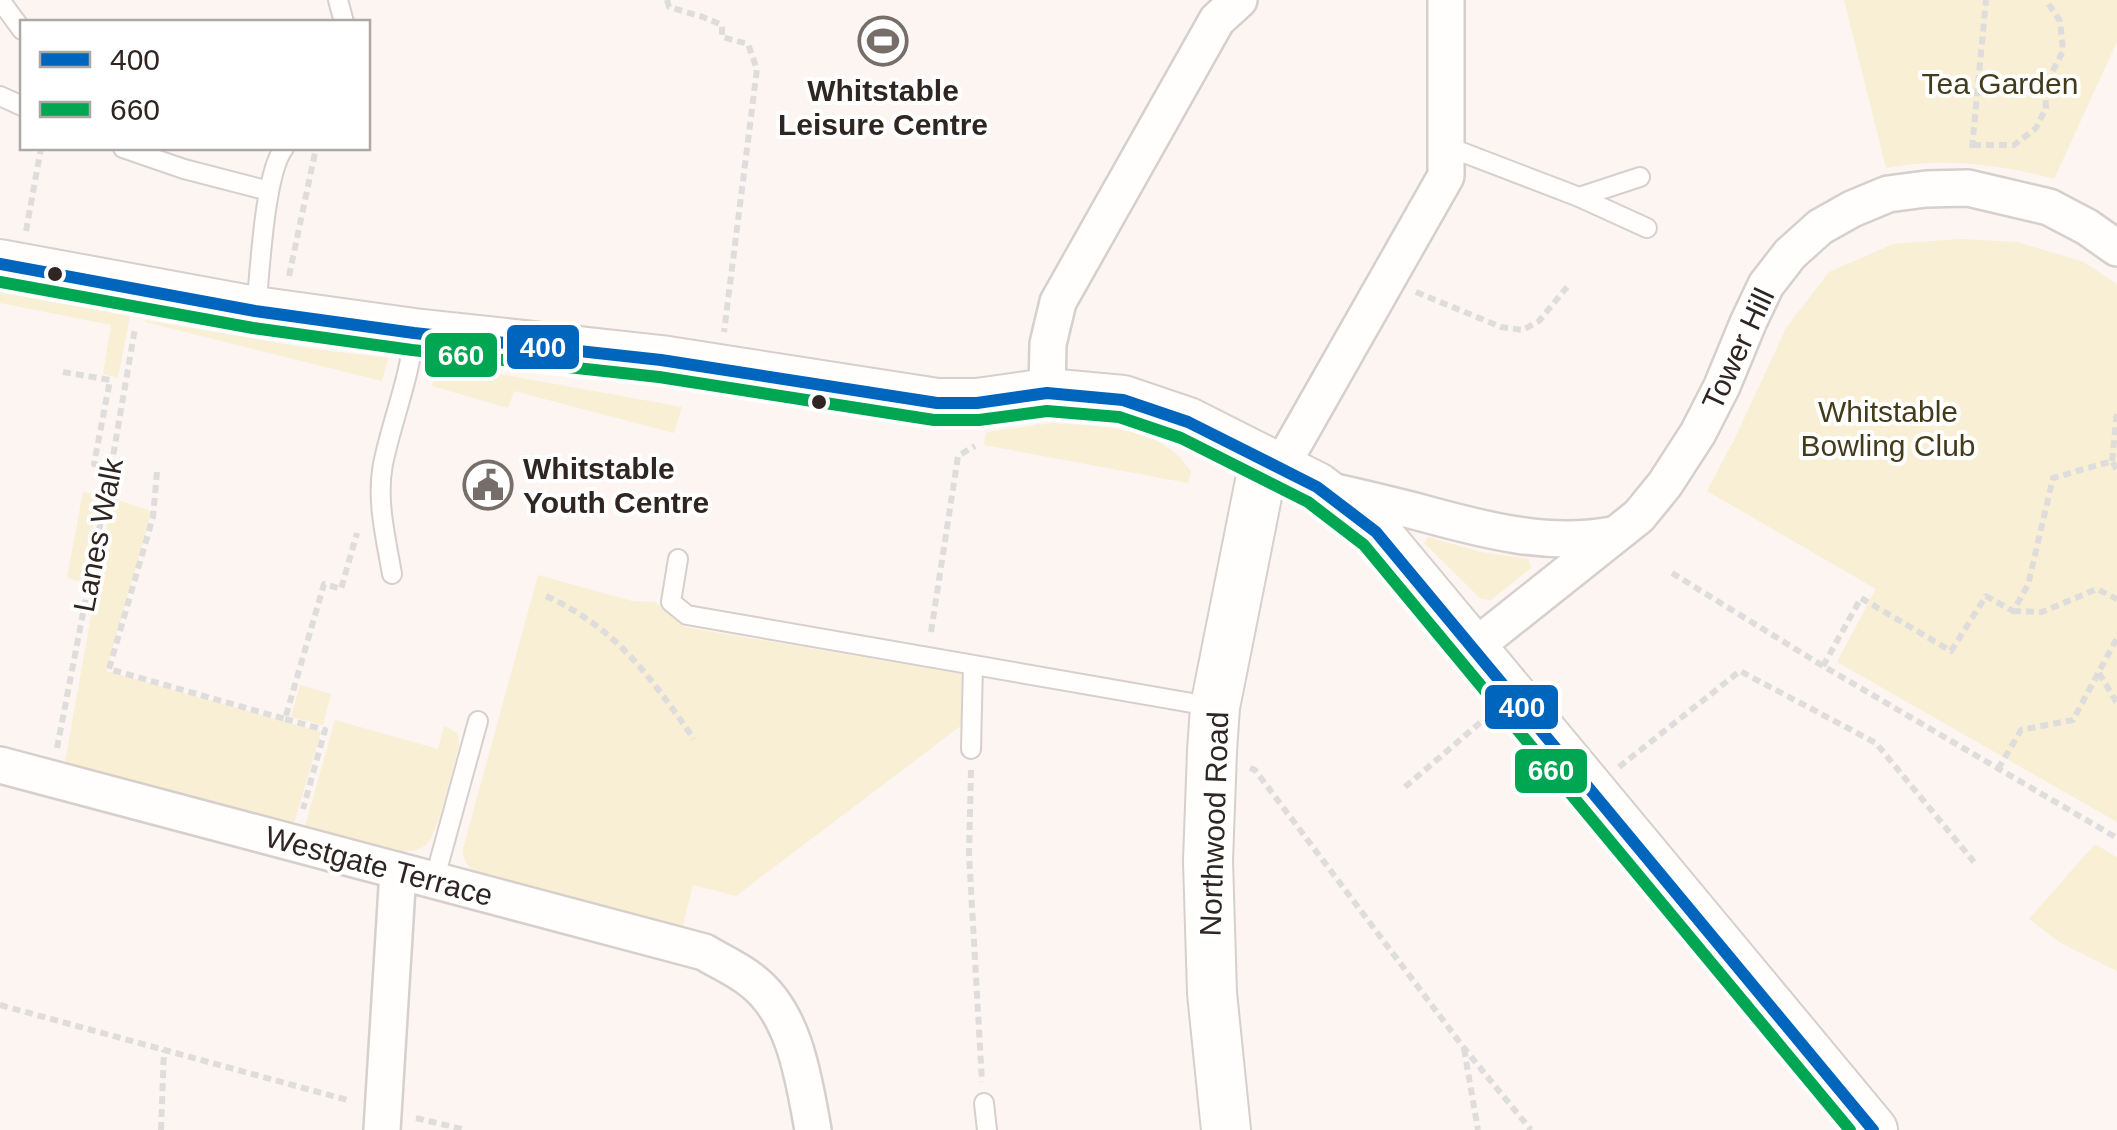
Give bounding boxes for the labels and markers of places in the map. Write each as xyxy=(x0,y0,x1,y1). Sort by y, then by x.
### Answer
sports icon: Whitstable Leisure Centre xyxy=(857,15,909,67)
place label: Whitstable Leisure Centre xyxy=(778,74,988,141)
unlabelled marker xyxy=(45,264,65,284)
unlabelled marker xyxy=(809,392,829,412)
place label: Whitstable Youth Centre xyxy=(523,452,709,519)
public building icon: Whitstable Youth Centre xyxy=(462,459,514,511)

